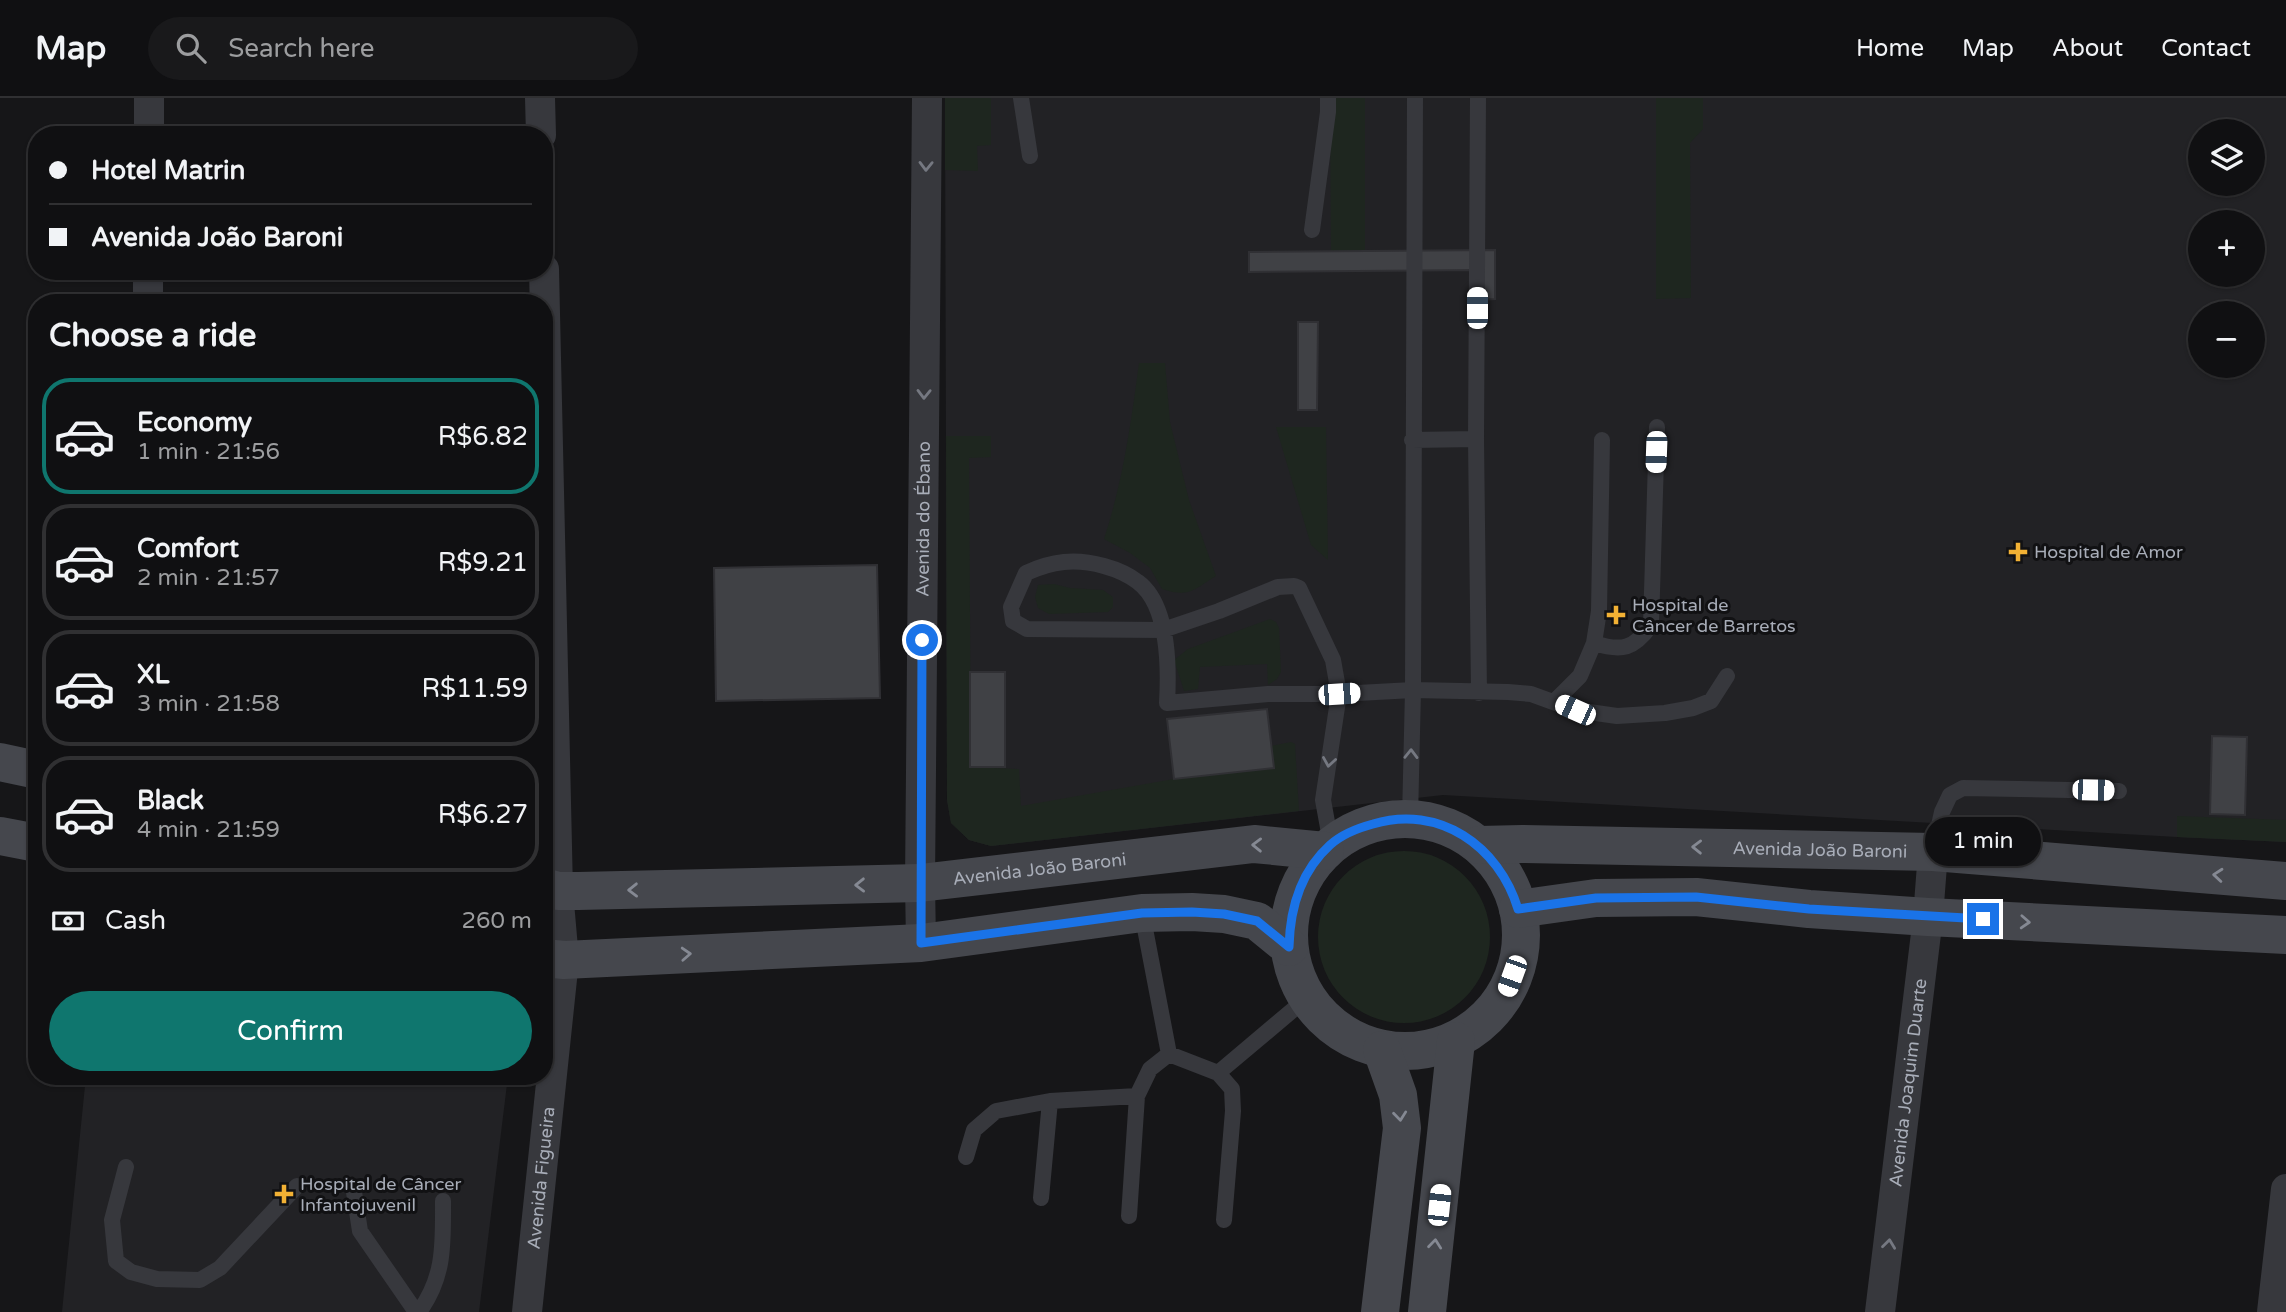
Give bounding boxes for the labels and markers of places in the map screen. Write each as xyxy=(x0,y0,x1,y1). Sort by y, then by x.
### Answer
place label: Hospital de Amor xyxy=(2034,541,2183,563)
marker: Hospital de Amor xyxy=(2008,542,2028,562)
place label: Hospital de Câncer de Barretos xyxy=(1632,594,1796,637)
marker: Hospital de Câncer de Barretos xyxy=(1606,605,1626,625)
place label: Hospital de Câncer Infantojuvenil xyxy=(300,1173,461,1216)
marker: Hospital de Câncer Infantojuvenil xyxy=(274,1184,294,1204)

